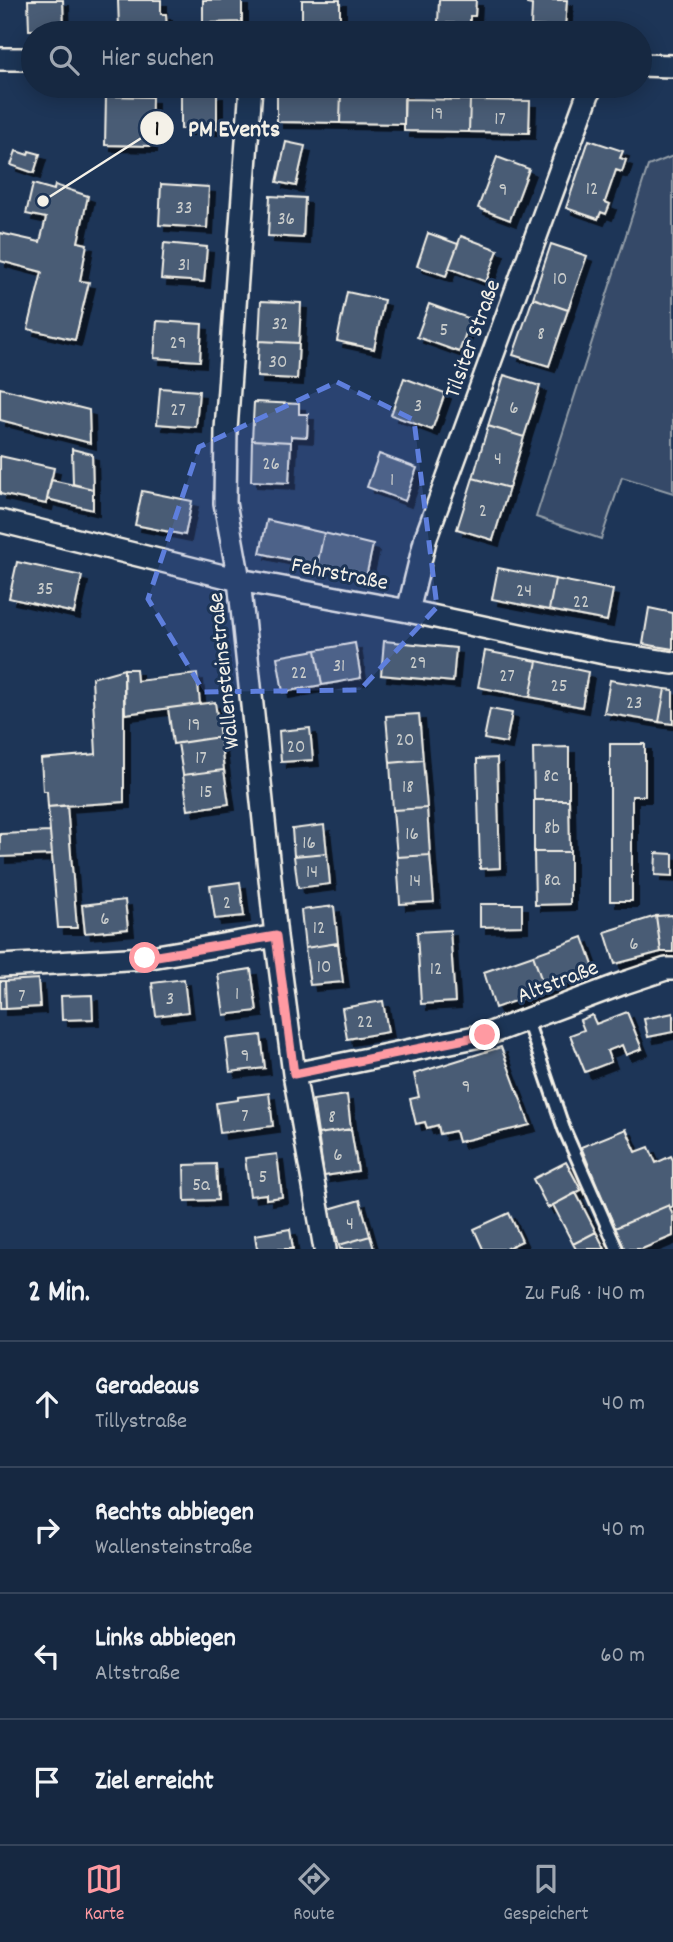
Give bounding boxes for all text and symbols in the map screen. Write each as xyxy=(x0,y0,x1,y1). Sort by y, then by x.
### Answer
search box xyxy=(21,21,652,98)
icon: search xyxy=(45,41,83,79)
text: Hier suchen xyxy=(101,41,214,78)
house number: 19 xyxy=(431,102,443,129)
callout: PM Events xyxy=(139,105,294,150)
house number: 17 xyxy=(494,107,506,134)
text: PM Events xyxy=(188,114,280,148)
text: 1 xyxy=(155,116,159,146)
house number: 12 xyxy=(586,177,598,204)
house number: 9 xyxy=(499,178,507,205)
house number: 33 xyxy=(176,196,192,223)
house number: 36 xyxy=(277,207,295,234)
house number: 31 xyxy=(178,253,190,280)
house number: 10 xyxy=(553,267,567,294)
street label: Tilsiter Straße xyxy=(438,275,511,403)
house number: 32 xyxy=(272,312,288,339)
house number: 5 xyxy=(440,318,448,345)
house number: 8 xyxy=(537,322,545,349)
house number: 29 xyxy=(169,331,187,358)
house number: 30 xyxy=(269,350,287,377)
house number: 3 xyxy=(414,394,422,421)
house number: 6 xyxy=(509,396,519,423)
house number: 27 xyxy=(170,398,186,425)
house number: 4 xyxy=(494,447,502,474)
house number: 26 xyxy=(262,452,280,479)
house number: 1 xyxy=(390,468,394,495)
house number: 2 xyxy=(479,499,487,526)
street label: Fehrstraße xyxy=(288,550,391,601)
house number: 35 xyxy=(36,577,54,604)
house number: 24 xyxy=(516,579,532,606)
house number: 22 xyxy=(573,590,589,617)
street label: Wallensteinstraße xyxy=(201,591,250,751)
house number: 29 xyxy=(409,651,427,678)
house number: 31 xyxy=(333,654,345,681)
house number: 22 xyxy=(291,661,307,688)
house number: 27 xyxy=(499,664,515,691)
house number: 25 xyxy=(550,674,568,701)
house number: 23 xyxy=(626,691,642,718)
house number: 19 xyxy=(188,713,200,740)
house number: 20 xyxy=(396,728,414,755)
house number: 20 xyxy=(287,735,305,762)
house number: 17 xyxy=(195,746,207,773)
house number: 8c xyxy=(543,764,559,791)
house number: 18 xyxy=(402,775,414,802)
house number: 15 xyxy=(200,780,212,807)
house number: 8b xyxy=(544,816,560,843)
house number: 16 xyxy=(405,822,419,849)
house number: 16 xyxy=(302,831,316,858)
house number: 14 xyxy=(306,860,318,887)
house number: 8a xyxy=(544,868,561,895)
house number: 14 xyxy=(409,869,421,896)
house number: 2 xyxy=(223,891,231,918)
house number: 6 xyxy=(100,907,110,934)
house number: 12 xyxy=(313,916,325,943)
house number: 6 xyxy=(629,932,639,959)
route start xyxy=(129,942,160,973)
street label: Altstraße xyxy=(513,953,604,1014)
house number: 10 xyxy=(317,955,331,982)
house number: 12 xyxy=(430,957,442,984)
house number: 1 xyxy=(235,982,239,1009)
house number: 7 xyxy=(18,984,26,1011)
house number: 3 xyxy=(166,987,174,1014)
house number: 22 xyxy=(357,1010,373,1037)
route end xyxy=(469,1019,500,1050)
house number: 9 xyxy=(241,1044,249,1071)
house number: 9 xyxy=(462,1075,470,1102)
house number: 7 xyxy=(241,1104,249,1131)
house number: 8 xyxy=(328,1105,336,1132)
house number: 6 xyxy=(333,1143,343,1170)
house number: 5 xyxy=(259,1165,267,1192)
house number: 5a xyxy=(192,1173,211,1200)
house number: 4 xyxy=(346,1212,354,1239)
text: 2 Min. xyxy=(28,1273,90,1316)
text: Zu Fuß · 140 m xyxy=(525,1278,645,1311)
text: Geradeaus xyxy=(95,1369,199,1406)
icon: ahead xyxy=(28,1385,66,1423)
text: 40 m xyxy=(602,1388,645,1421)
text: Tillystraße xyxy=(95,1406,187,1439)
text: Rechts abbiegen xyxy=(95,1495,254,1532)
icon: right xyxy=(28,1511,66,1549)
text: 40 m xyxy=(602,1514,645,1547)
text: Wallensteinstraße xyxy=(95,1532,252,1565)
text: Links abbiegen xyxy=(95,1621,236,1658)
icon: left xyxy=(28,1637,66,1675)
text: 60 m xyxy=(600,1640,645,1673)
text: Altstraße xyxy=(95,1658,180,1691)
icon: arrive xyxy=(28,1763,66,1801)
text: Ziel erreicht xyxy=(95,1764,214,1801)
tab: Karte xyxy=(84,1860,124,1929)
tab: Route xyxy=(293,1860,335,1929)
tab: Gespeichert xyxy=(503,1860,589,1929)

